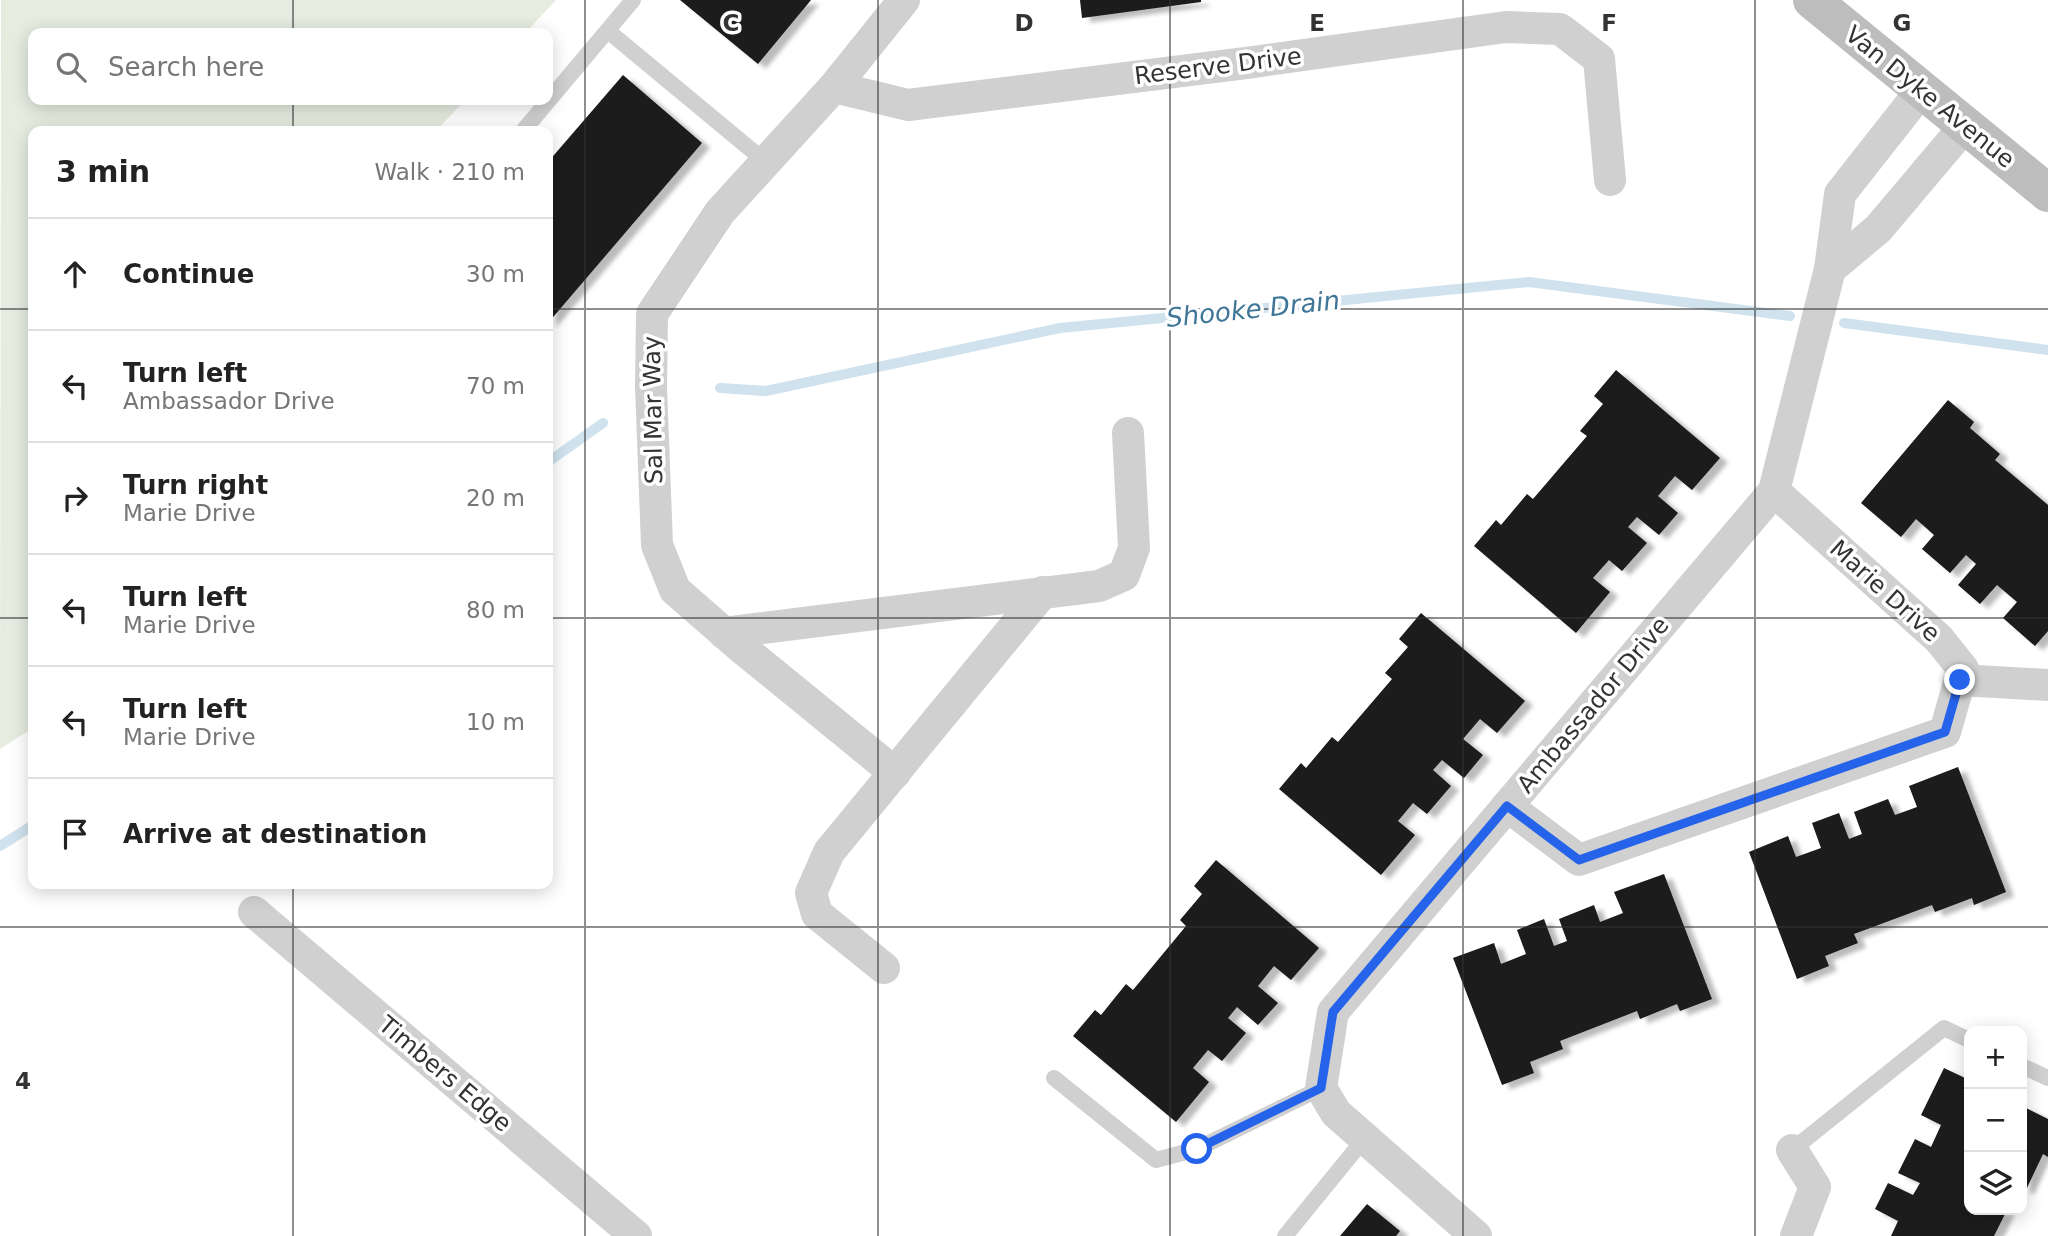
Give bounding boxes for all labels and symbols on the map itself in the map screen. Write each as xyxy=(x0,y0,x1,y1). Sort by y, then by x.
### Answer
text: C xyxy=(723,10,739,36)
text: D xyxy=(1014,10,1034,36)
text: E xyxy=(1309,10,1325,36)
text: F xyxy=(1601,10,1617,36)
text: G xyxy=(1893,10,1911,36)
street label: Van Dyke Avenue xyxy=(1840,20,2020,174)
street label: Reserve Drive xyxy=(1133,42,1303,90)
water label: Shooke Drain xyxy=(1165,285,1341,333)
street label: Sal Mar Way xyxy=(638,336,668,484)
street label: Marie Drive xyxy=(1824,534,1946,648)
street label: Ambassador Drive xyxy=(1511,611,1675,799)
route end xyxy=(1944,664,1975,695)
street label: Timbers Edge xyxy=(372,1010,517,1138)
text: 4 xyxy=(15,1068,31,1094)
route start xyxy=(1181,1133,1212,1164)

